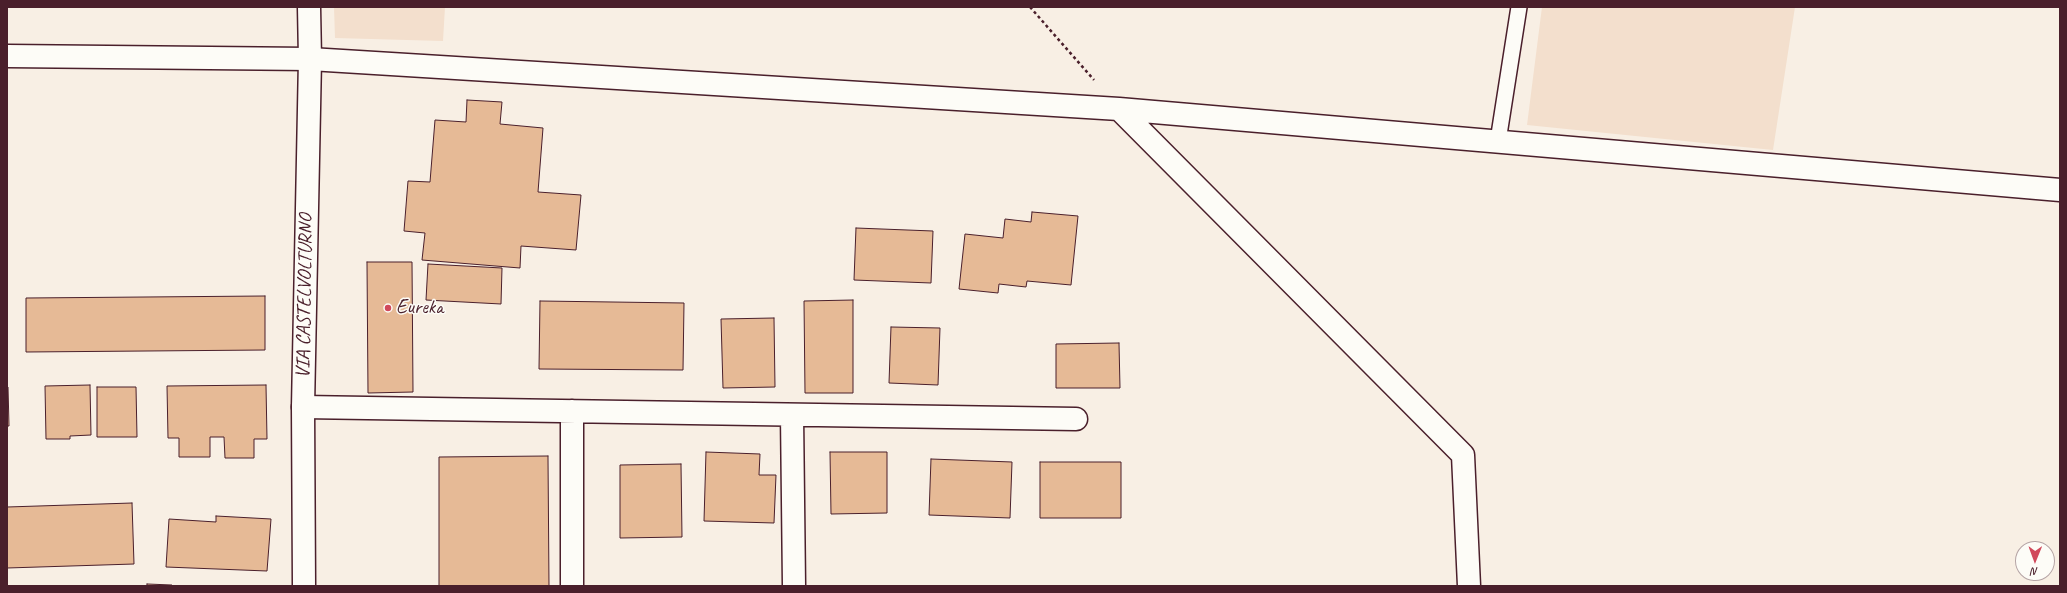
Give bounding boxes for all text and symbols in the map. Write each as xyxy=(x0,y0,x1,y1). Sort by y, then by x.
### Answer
street label: VIA CASTELVOLTURNO xyxy=(292,213,318,379)
place label: Eureka xyxy=(396,296,443,320)
marker: Eureka xyxy=(383,303,393,313)
north arrow xyxy=(2015,541,2055,581)
text: N xyxy=(2031,565,2038,579)

